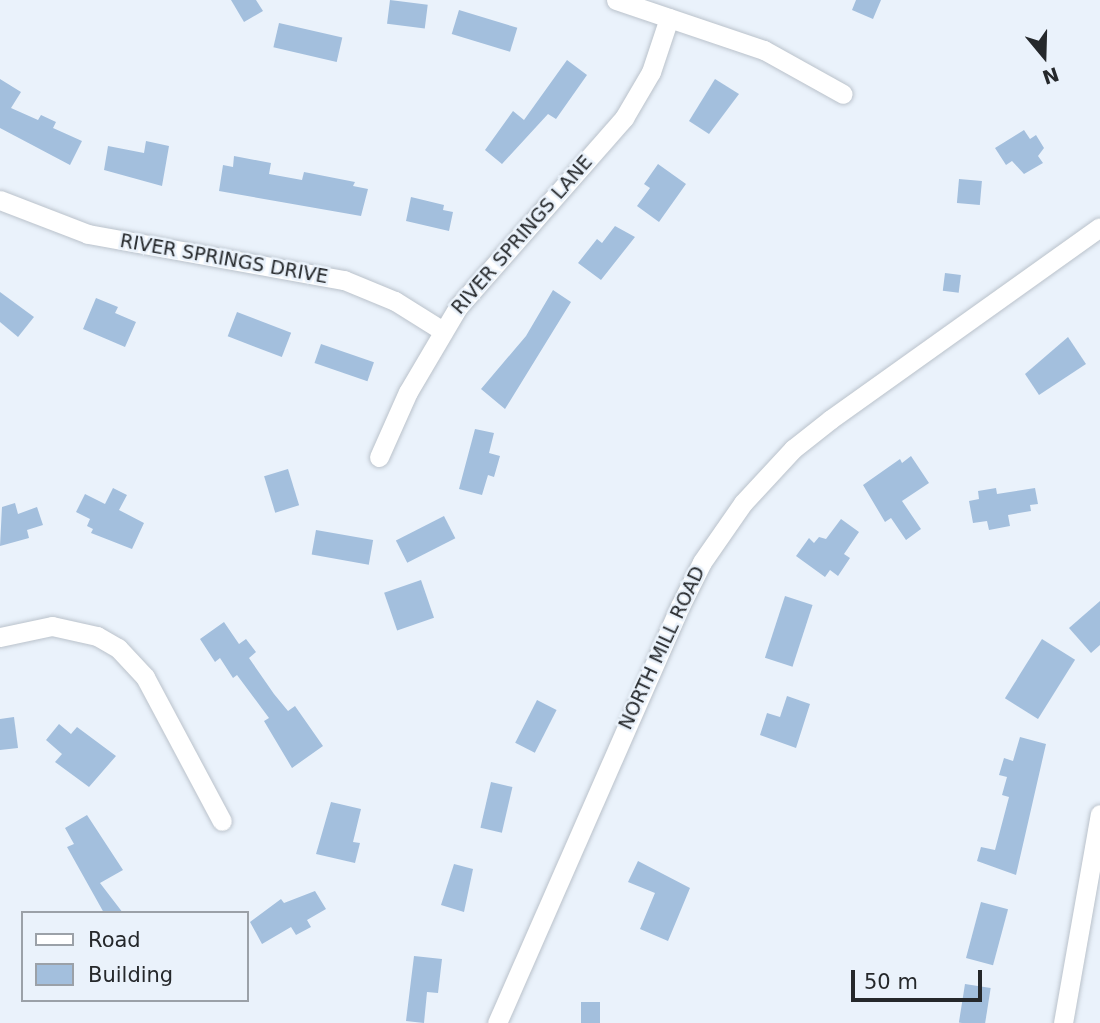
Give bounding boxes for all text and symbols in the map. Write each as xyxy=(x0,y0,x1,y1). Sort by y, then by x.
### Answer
north arrow xyxy=(1009,21,1079,91)
text: N xyxy=(1040,63,1062,89)
street label: RIVER SPRINGS LANE xyxy=(447,151,597,319)
street label: RIVER SPRINGS DRIVE xyxy=(118,229,330,289)
street label: NORTH MILL ROAD xyxy=(614,563,710,733)
legend xyxy=(21,911,248,1002)
text: Road xyxy=(88,928,141,952)
scale bar xyxy=(855,956,986,1000)
text: Building xyxy=(88,963,173,987)
text: 50 m xyxy=(864,970,918,994)

